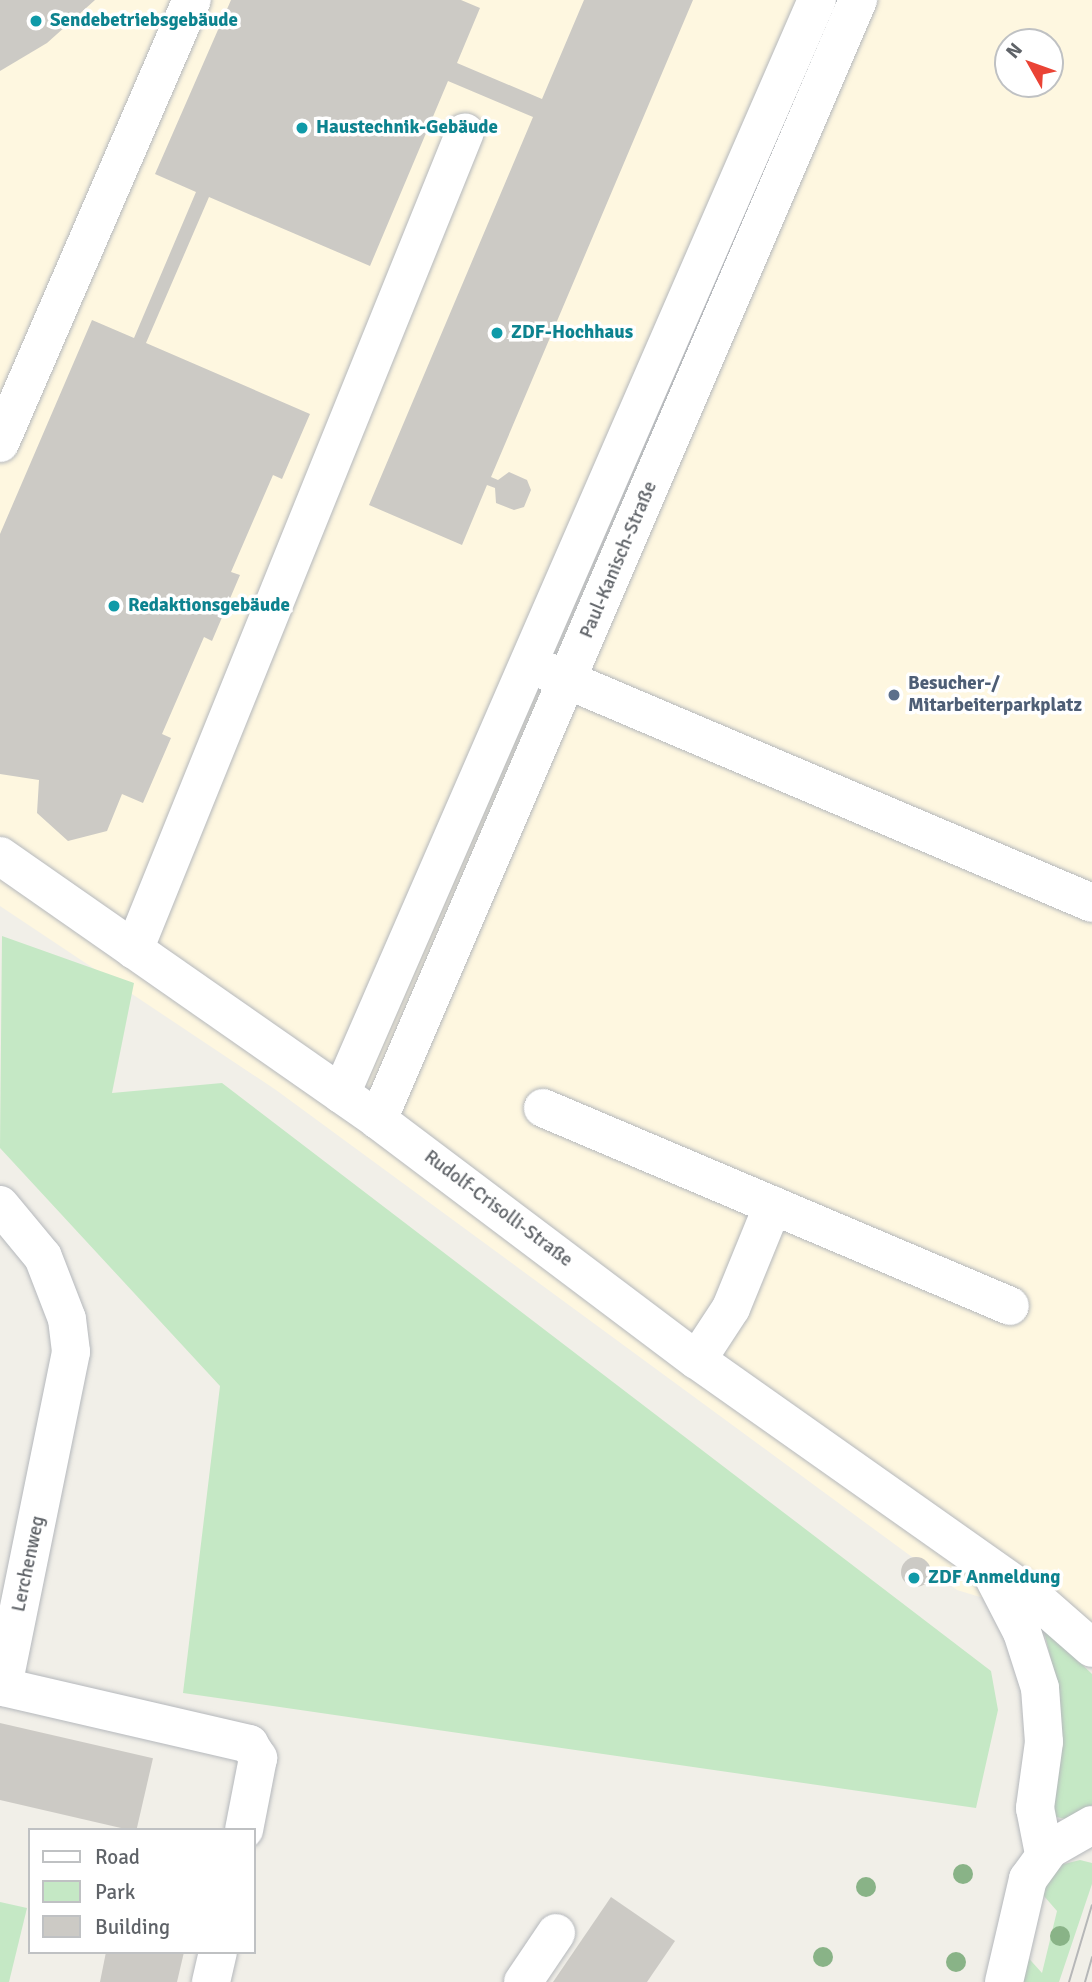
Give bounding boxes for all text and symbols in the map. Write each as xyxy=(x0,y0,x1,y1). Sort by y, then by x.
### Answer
place label: Sendebetriebsgebäude xyxy=(50,10,238,32)
marker: Sendebetriebsgebäude xyxy=(28,13,44,29)
north arrow xyxy=(994,28,1064,98)
text: N xyxy=(1001,38,1028,64)
place label: Haustechnik-Gebäude xyxy=(316,117,498,139)
marker: Haustechnik-Gebäude xyxy=(294,120,310,136)
place label: ZDF-Hochhaus xyxy=(511,322,633,344)
marker: ZDF-Hochhaus xyxy=(489,325,505,341)
street label: Paul-Kanisch-Straße xyxy=(576,478,662,642)
place label: Redaktionsgebäude xyxy=(128,595,290,617)
marker: Redaktionsgebäude xyxy=(106,598,122,614)
place label: Besucher-/ Mitarbeiterparkplatz xyxy=(908,673,1082,717)
marker: Besucher-/ Mitarbeiterparkplatz xyxy=(886,687,902,703)
street label: Rudolf-Crisolli-Straße xyxy=(419,1146,577,1272)
street label: Lerchenweg xyxy=(8,1514,50,1614)
place label: ZDF Anmeldung xyxy=(928,1567,1060,1589)
marker: ZDF Anmeldung xyxy=(906,1570,922,1586)
legend xyxy=(28,1828,256,1954)
text: Road xyxy=(95,1844,140,1870)
text: Park xyxy=(95,1879,135,1905)
text: Building xyxy=(95,1914,170,1940)

